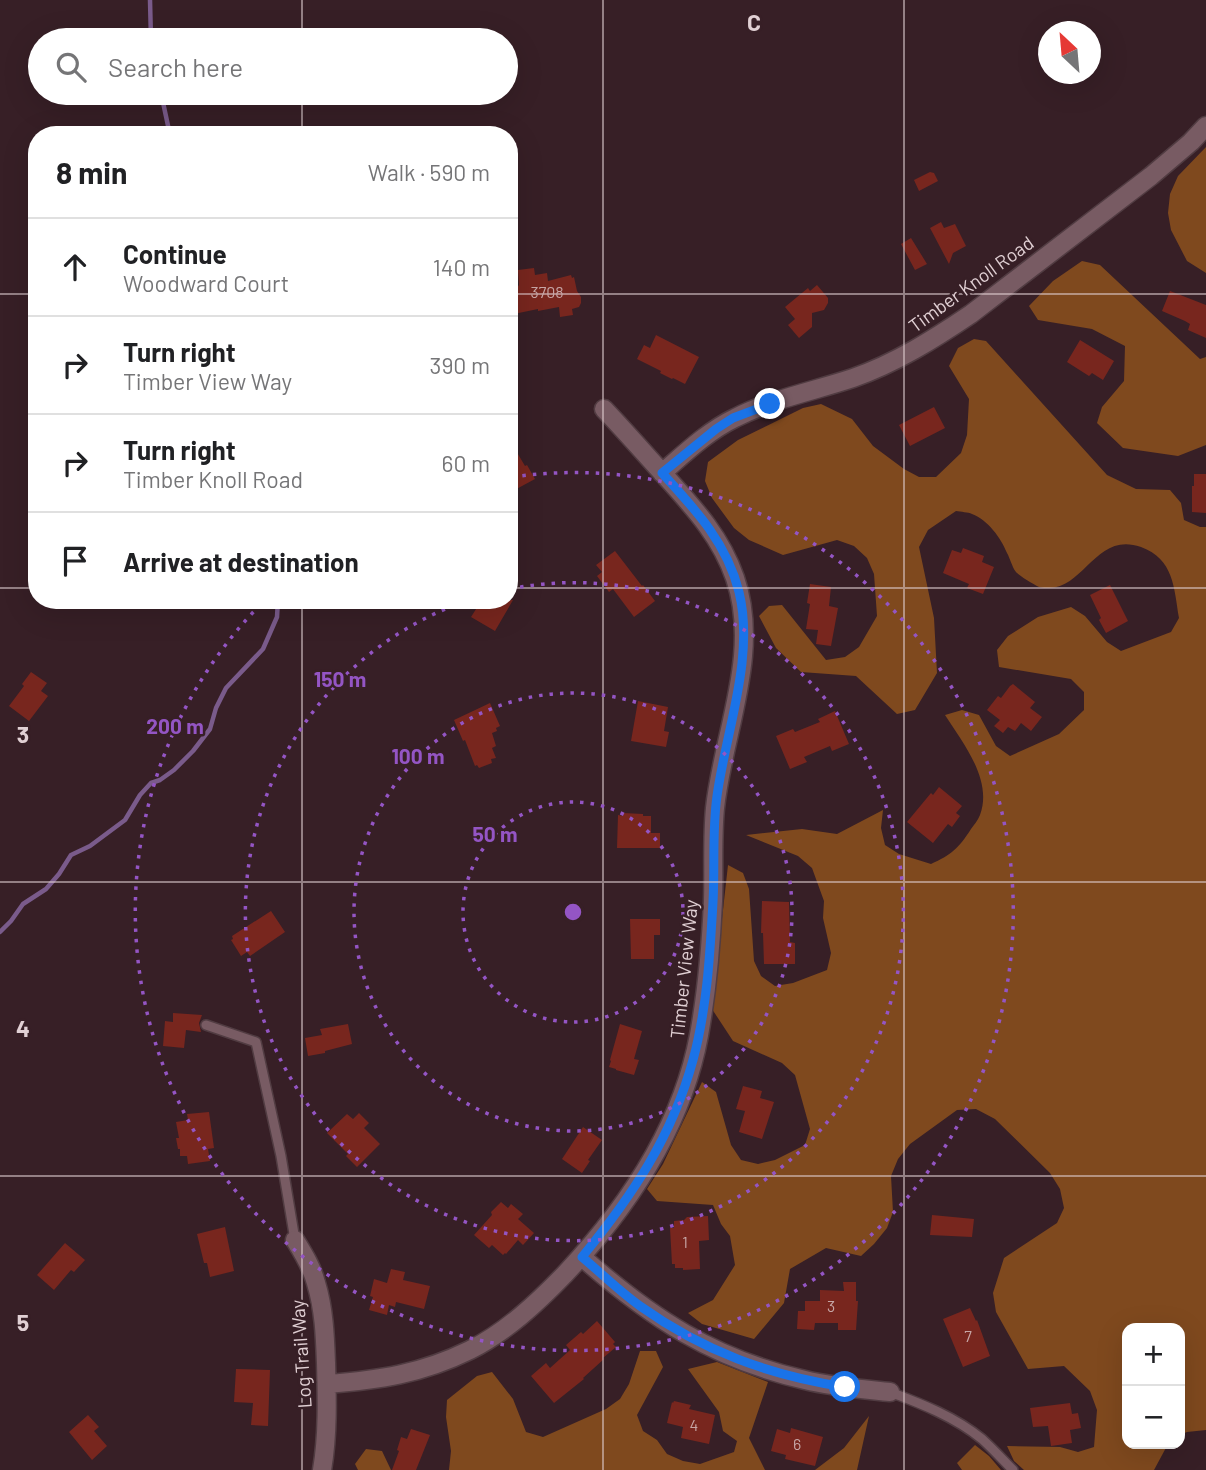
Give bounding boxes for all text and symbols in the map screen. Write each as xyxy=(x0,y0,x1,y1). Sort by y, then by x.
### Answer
text: C xyxy=(747,8,761,36)
north arrow xyxy=(1038,21,1101,84)
search box xyxy=(28,28,518,105)
icon: search xyxy=(52,48,90,86)
text: Search here xyxy=(108,51,243,82)
text: 8 min xyxy=(56,154,127,190)
text: Walk · 590 m xyxy=(368,158,490,186)
street label: Timber Knoll Road xyxy=(904,231,1038,337)
text: Continue xyxy=(123,238,227,269)
icon: ahead xyxy=(56,248,94,286)
text: 140 m xyxy=(433,253,490,281)
text: Woodward Court xyxy=(123,269,289,297)
house number: 3708 xyxy=(530,282,564,301)
text: Turn right xyxy=(123,336,236,367)
icon: right xyxy=(56,346,94,384)
text: 390 m xyxy=(430,351,490,379)
text: Timber View Way xyxy=(123,367,292,395)
route end xyxy=(754,388,785,419)
text: Turn right xyxy=(123,434,236,465)
icon: right xyxy=(56,444,94,482)
text: 60 m xyxy=(442,449,490,477)
text: Timber Knoll Road xyxy=(123,465,303,493)
icon: arrive xyxy=(56,542,94,580)
text: Arrive at destination xyxy=(123,546,359,577)
text: 150 m xyxy=(314,666,366,691)
text: 200 m xyxy=(146,713,204,738)
text: 3 xyxy=(17,720,29,748)
text: 100 m xyxy=(391,743,445,768)
text: 50 m xyxy=(472,821,518,846)
street label: Timber View Way xyxy=(665,898,702,1040)
centre of rings xyxy=(561,900,585,924)
text: 4 xyxy=(16,1014,30,1042)
house number: 1 xyxy=(682,1232,688,1251)
house number: 3 xyxy=(827,1296,835,1315)
street label: Log Trail Way xyxy=(285,1299,316,1409)
text: 5 xyxy=(17,1308,29,1336)
map controls xyxy=(1122,1323,1185,1449)
button: + xyxy=(1122,1323,1185,1386)
house number: 7 xyxy=(964,1326,972,1345)
route start xyxy=(829,1371,860,1402)
button: − xyxy=(1122,1386,1185,1449)
house number: 4 xyxy=(690,1415,698,1434)
house number: 6 xyxy=(793,1434,801,1453)

